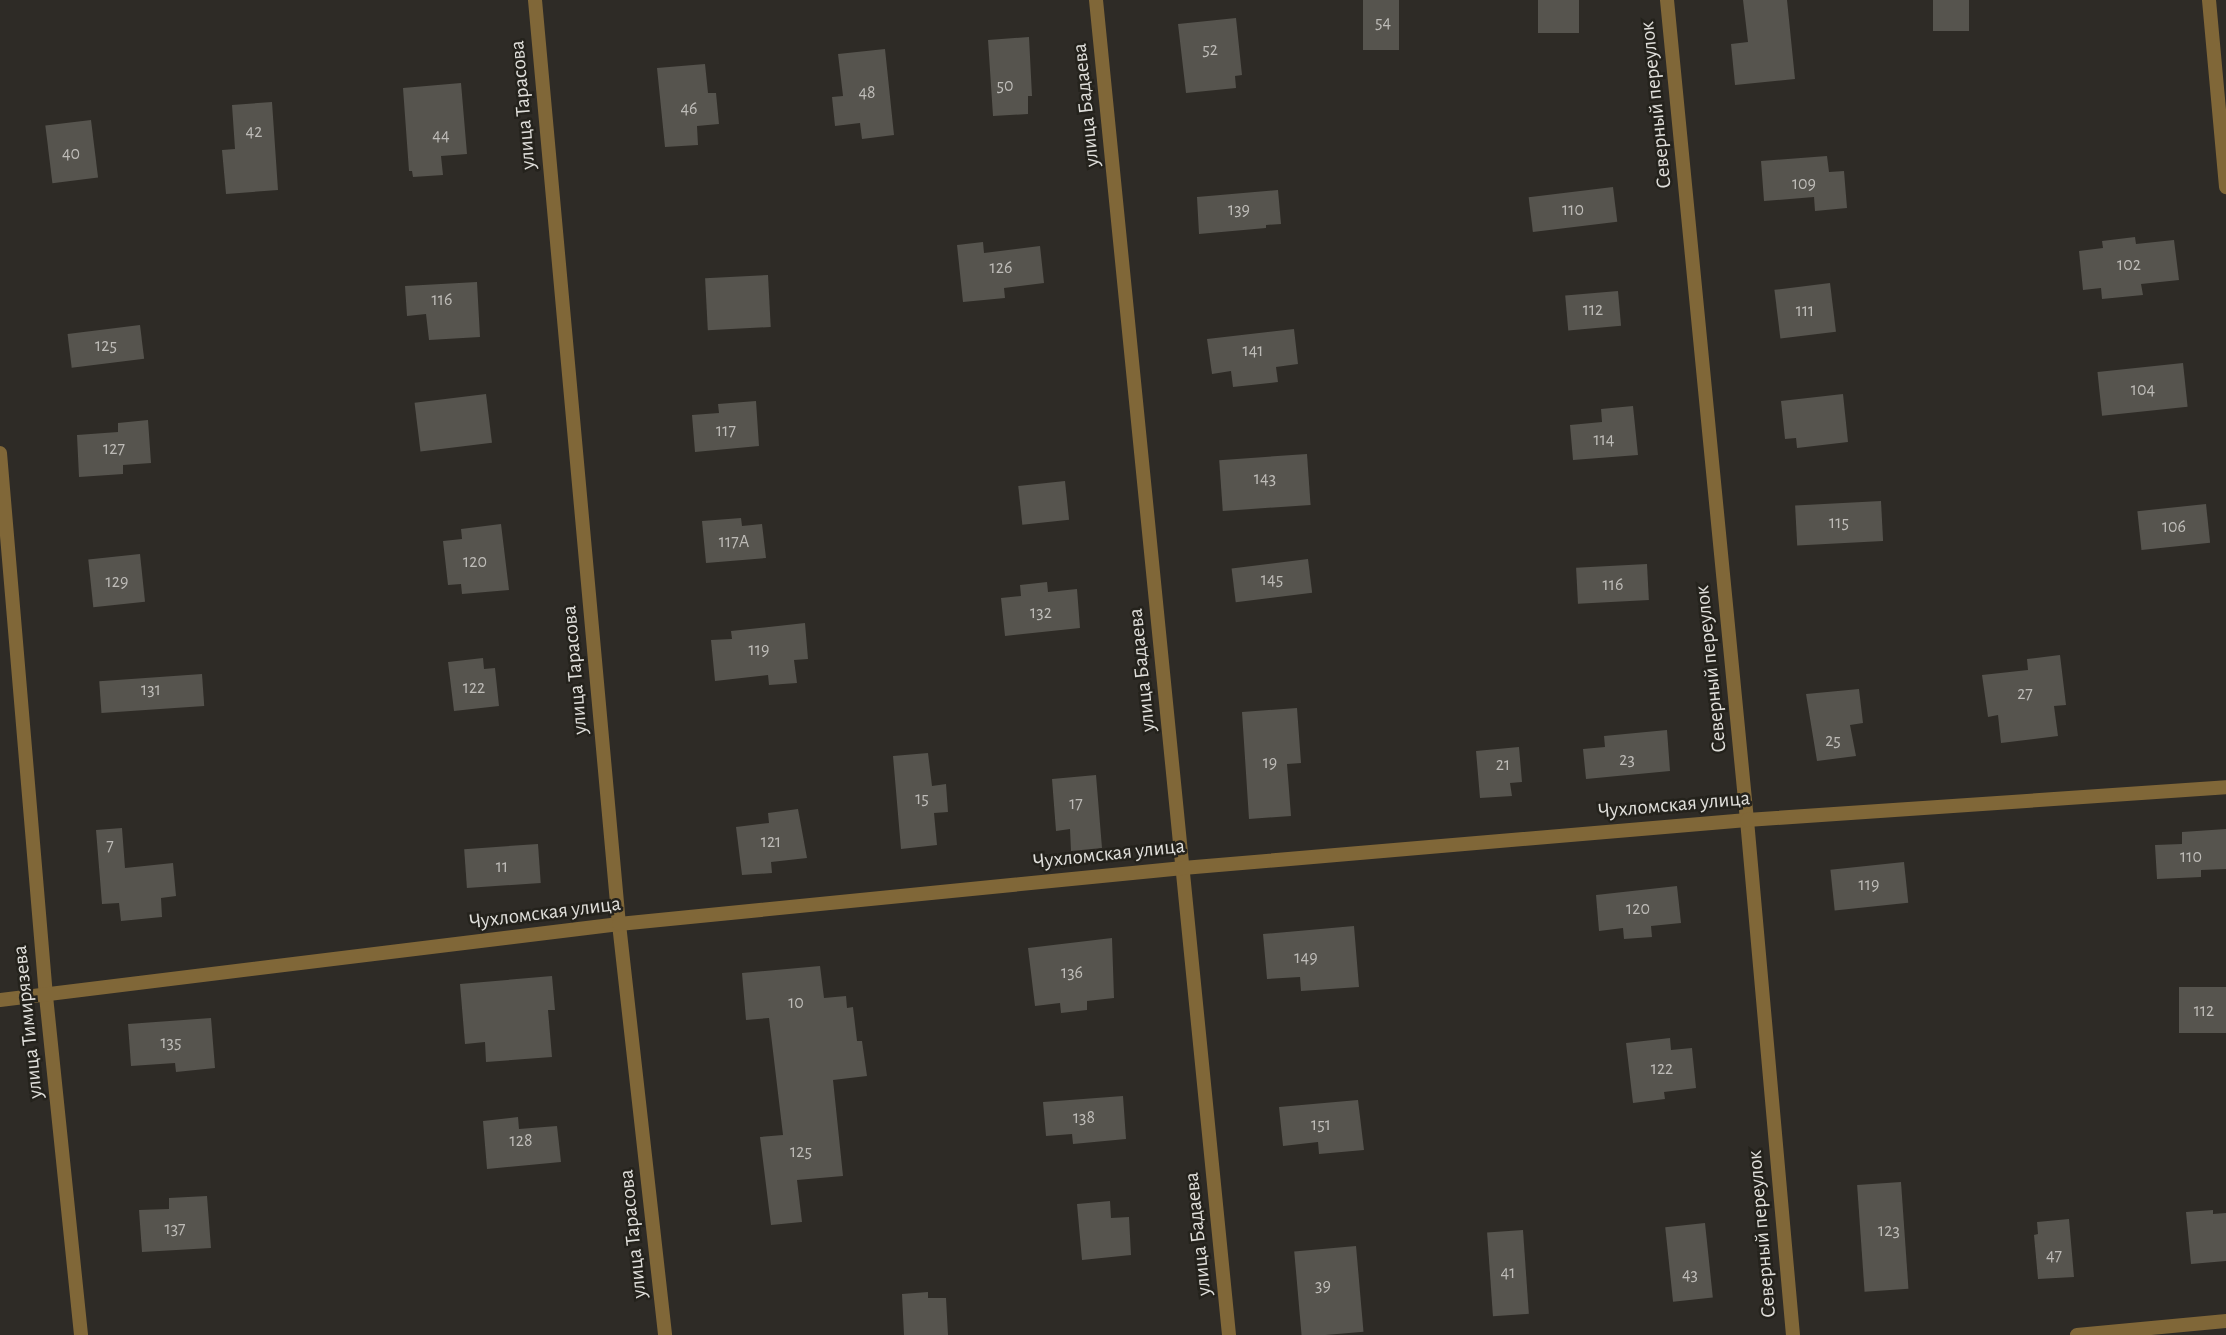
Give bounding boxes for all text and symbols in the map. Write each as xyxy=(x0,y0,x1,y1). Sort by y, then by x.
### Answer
house number: 54 xyxy=(1375,12,1391,34)
street label: Северный переулок xyxy=(1635,20,1677,190)
street label: улица Тарасова xyxy=(505,39,541,171)
house number: 52 xyxy=(1202,39,1218,61)
street label: улица Бадаева xyxy=(1067,42,1105,168)
house number: 50 xyxy=(996,75,1014,97)
house number: 48 xyxy=(858,82,876,104)
house number: 46 xyxy=(680,98,698,120)
house number: 42 xyxy=(246,121,262,143)
house number: 44 xyxy=(432,125,450,147)
house number: 40 xyxy=(62,143,80,165)
house number: 109 xyxy=(1792,173,1816,195)
house number: 139 xyxy=(1228,199,1250,221)
house number: 110 xyxy=(1562,199,1584,221)
house number: 102 xyxy=(2117,254,2141,276)
house number: 126 xyxy=(990,257,1012,279)
house number: 116 xyxy=(432,289,452,311)
house number: 112 xyxy=(1583,299,1603,321)
house number: 111 xyxy=(1796,300,1814,322)
house number: 125 xyxy=(95,335,117,357)
house number: 141 xyxy=(1242,340,1264,362)
house number: 104 xyxy=(2131,379,2155,401)
house number: 117 xyxy=(716,420,736,442)
house number: 114 xyxy=(1593,429,1615,451)
house number: 127 xyxy=(103,438,125,460)
house number: 143 xyxy=(1254,468,1276,490)
house number: 115 xyxy=(1829,512,1849,534)
house number: 106 xyxy=(2162,516,2186,538)
house number: 117А xyxy=(719,531,749,553)
house number: 120 xyxy=(463,551,487,573)
house number: 145 xyxy=(1261,569,1283,591)
house number: 129 xyxy=(106,571,128,593)
house number: 116 xyxy=(1603,574,1623,596)
street label: Северный переулок xyxy=(1690,584,1732,754)
house number: 132 xyxy=(1030,602,1052,624)
street label: улица Тарасова xyxy=(557,604,593,736)
street label: улица Бадаева xyxy=(1123,607,1161,733)
house number: 119 xyxy=(749,639,769,661)
house number: 122 xyxy=(463,677,485,699)
house number: 131 xyxy=(141,679,161,701)
house number: 27 xyxy=(2017,683,2033,705)
house number: 25 xyxy=(1825,730,1841,752)
house number: 23 xyxy=(1619,749,1635,771)
house number: 19 xyxy=(1263,752,1277,774)
house number: 21 xyxy=(1496,754,1510,776)
street label: Чухломская улица xyxy=(1597,786,1751,824)
house number: 15 xyxy=(915,788,929,810)
house number: 17 xyxy=(1069,793,1083,815)
house number: 121 xyxy=(761,831,781,853)
street label: Чухломская улица xyxy=(1032,833,1186,875)
house number: 7 xyxy=(106,835,114,857)
house number: 110 xyxy=(2180,846,2202,868)
house number: 11 xyxy=(496,856,508,878)
house number: 119 xyxy=(1859,874,1879,896)
street label: Чухломская улица xyxy=(468,891,622,935)
house number: 120 xyxy=(1626,898,1650,920)
street label: улица Тимирязева xyxy=(7,944,49,1100)
house number: 149 xyxy=(1294,947,1318,969)
house number: 136 xyxy=(1061,962,1083,984)
house number: 10 xyxy=(788,992,804,1014)
house number: 112 xyxy=(2194,1000,2214,1022)
house number: 135 xyxy=(160,1032,182,1054)
house number: 122 xyxy=(1651,1058,1673,1080)
house number: 138 xyxy=(1073,1107,1095,1129)
house number: 151 xyxy=(1311,1114,1331,1136)
house number: 128 xyxy=(510,1130,532,1152)
house number: 125 xyxy=(790,1141,812,1163)
street label: Северный переулок xyxy=(1742,1149,1782,1319)
street label: улица Тарасова xyxy=(614,1168,652,1300)
street label: улица Бадаева xyxy=(1179,1171,1217,1297)
house number: 137 xyxy=(164,1218,186,1240)
house number: 123 xyxy=(1878,1220,1900,1242)
house number: 47 xyxy=(2046,1245,2062,1267)
house number: 41 xyxy=(1501,1262,1515,1284)
house number: 43 xyxy=(1682,1264,1698,1286)
house number: 39 xyxy=(1315,1275,1331,1297)

